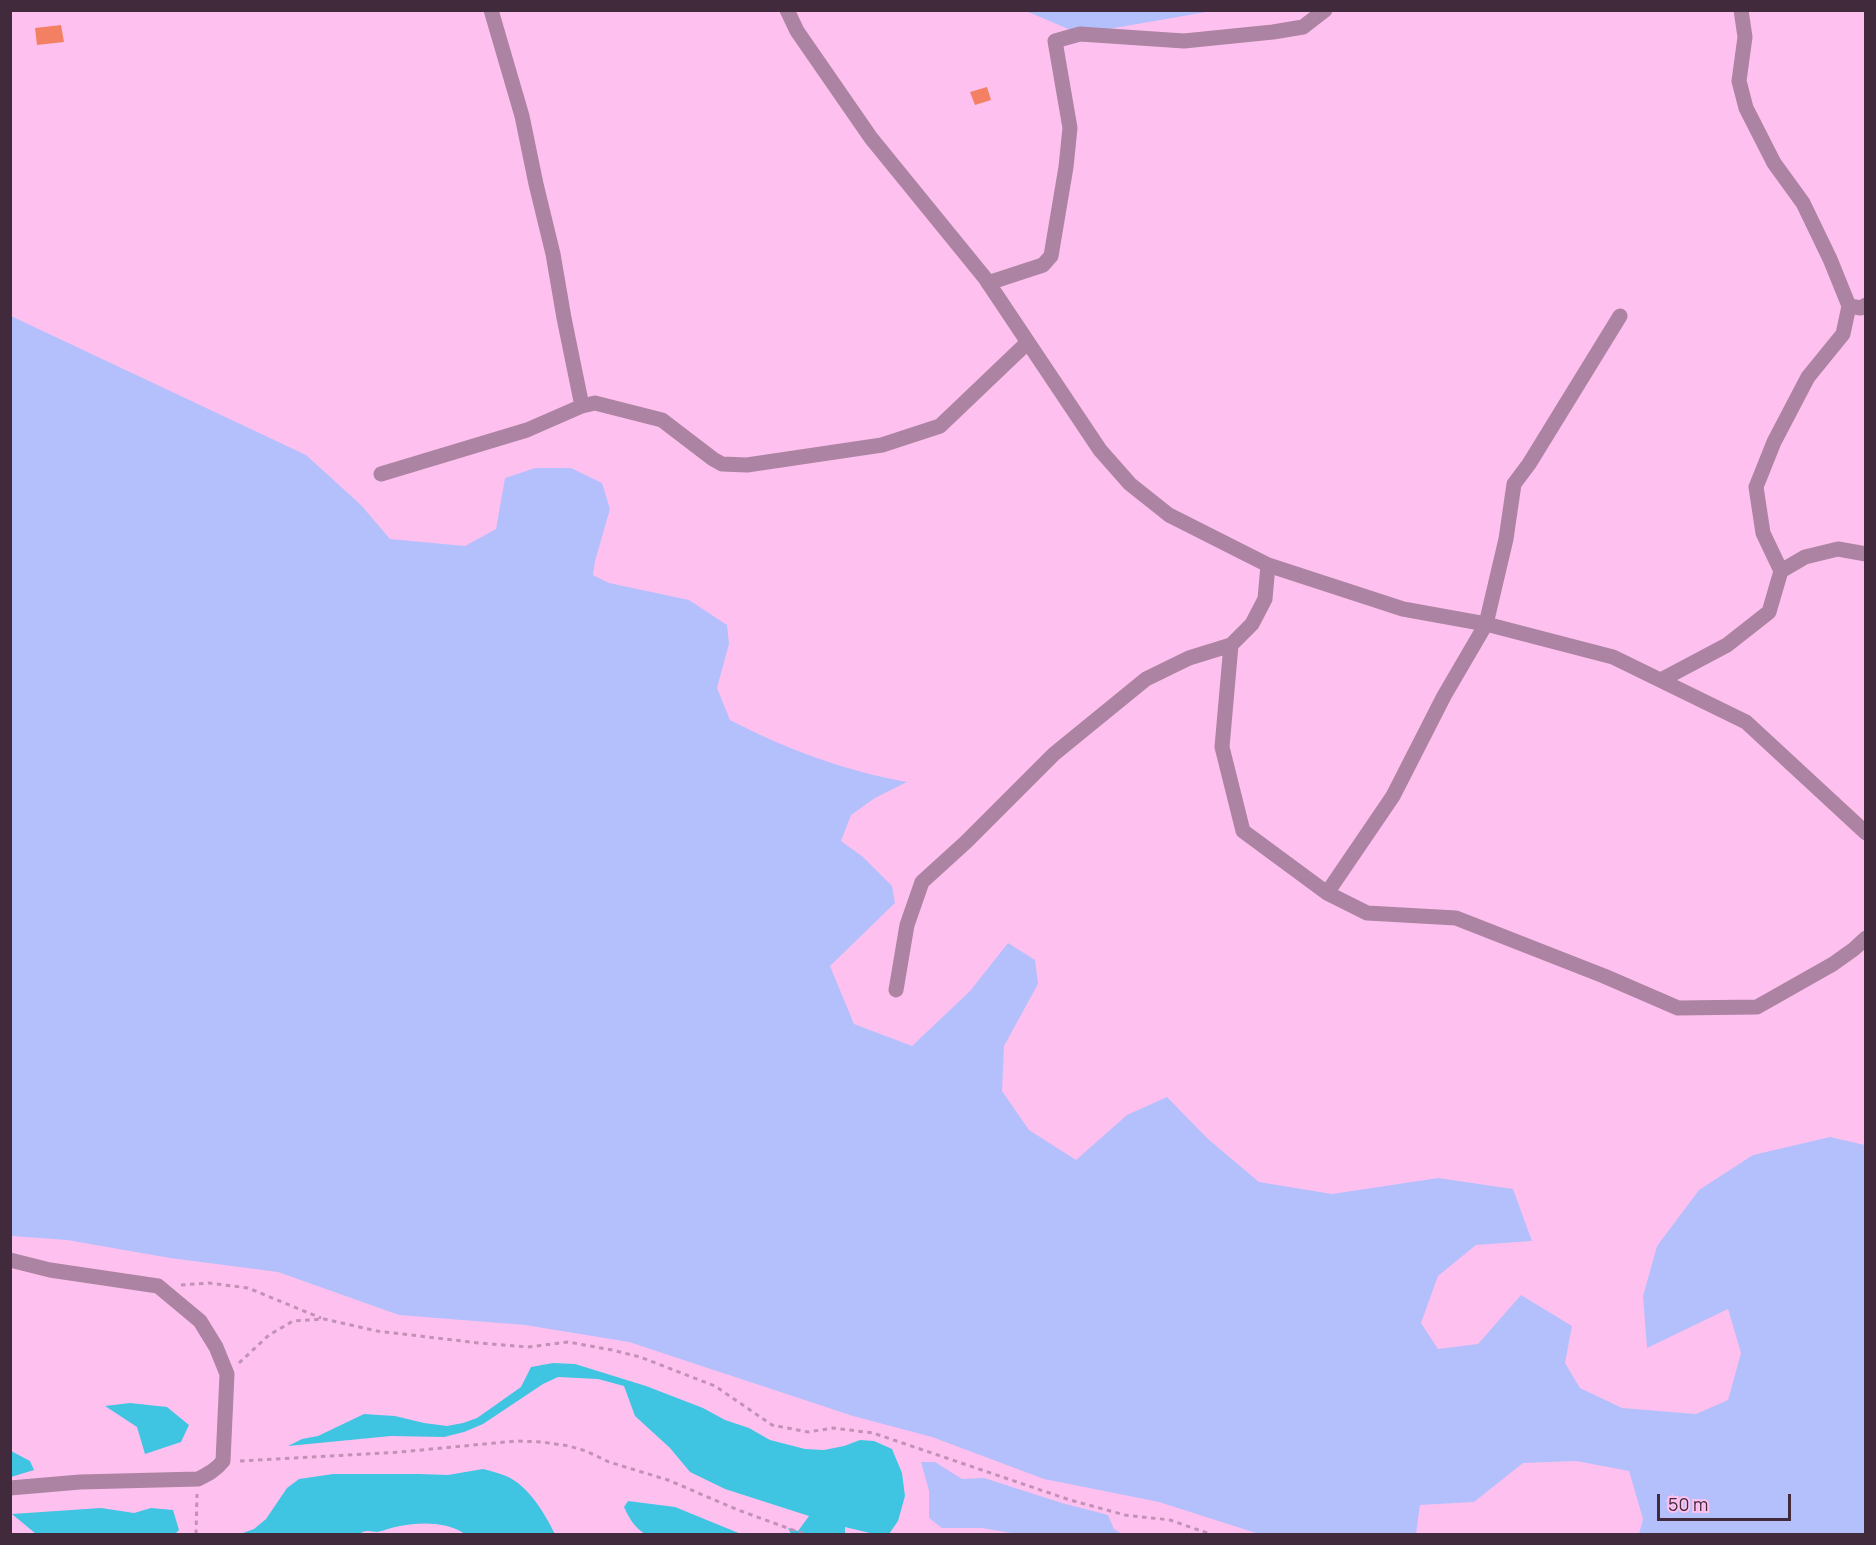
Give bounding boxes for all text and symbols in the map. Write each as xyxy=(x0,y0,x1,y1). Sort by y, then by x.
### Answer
scale bar xyxy=(1660,1482,1794,1520)
text: 50 m xyxy=(1668,1492,1708,1516)

